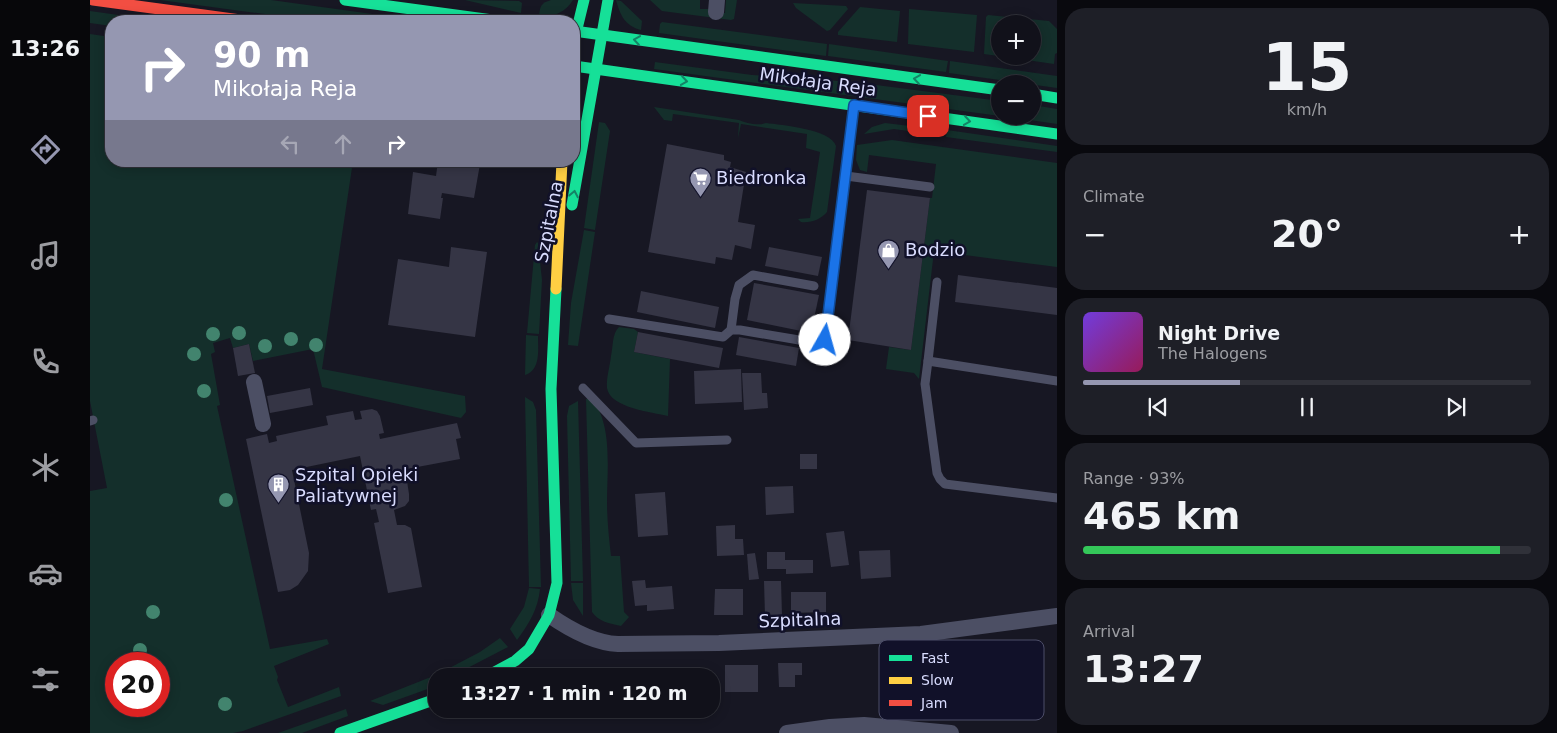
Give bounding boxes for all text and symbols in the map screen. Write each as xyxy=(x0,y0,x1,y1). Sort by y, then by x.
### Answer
map controls xyxy=(991,15,1041,125)
button: + xyxy=(991,15,1041,65)
text: 15 xyxy=(1262,30,1352,105)
icon: right xyxy=(130,35,195,100)
text: 90 m xyxy=(213,35,310,75)
one-way arrow xyxy=(633,35,641,46)
text: 13:26 xyxy=(10,36,80,61)
street label: Mikołaja Reja xyxy=(758,63,878,100)
one-way arrow xyxy=(913,74,921,84)
one-way arrow xyxy=(681,75,689,86)
button: − xyxy=(991,75,1041,125)
text: Mikołaja Reja xyxy=(213,76,357,101)
pin xyxy=(907,95,949,137)
text: km/h xyxy=(1287,100,1327,119)
icon: arrive xyxy=(914,102,942,130)
one-way arrow xyxy=(963,115,971,126)
icon: left xyxy=(276,130,304,158)
icon: ahead xyxy=(329,130,357,158)
icon: right xyxy=(382,130,410,158)
icon: directions xyxy=(28,132,63,167)
supermarket icon: Biedronka xyxy=(688,166,712,197)
place label: Biedronka xyxy=(716,167,806,188)
street label: Szpitalna xyxy=(530,179,567,265)
text: Climate xyxy=(1083,187,1145,206)
one-way arrow xyxy=(569,189,579,198)
text: 20° xyxy=(1271,212,1343,256)
text: − xyxy=(1083,218,1106,251)
text: + xyxy=(1508,218,1531,251)
icon: music xyxy=(28,238,63,273)
shop icon: Bodzio xyxy=(877,238,901,269)
place label: Bodzio xyxy=(905,239,965,260)
position arrow xyxy=(798,313,850,365)
text: Night Drive xyxy=(1158,322,1280,344)
icon: phone xyxy=(28,344,63,379)
text: The Halogens xyxy=(1158,344,1267,363)
icon: previous xyxy=(1144,393,1172,421)
icon: pause xyxy=(1293,393,1321,421)
icon: next xyxy=(1442,393,1470,421)
icon: climate xyxy=(28,450,63,485)
place label: Szpital Opieki Paliatywnej xyxy=(295,464,418,506)
text: Range · 93% xyxy=(1083,469,1185,488)
building icon: Szpital Opieki Paliatywnej xyxy=(267,473,291,504)
text: 465 km xyxy=(1083,494,1240,538)
icon: car xyxy=(28,556,63,591)
street label: Szpitalna xyxy=(758,608,842,631)
text: Arrival xyxy=(1083,622,1135,641)
legend xyxy=(879,640,1044,720)
text: 13:27 xyxy=(1083,647,1204,691)
text: Fast xyxy=(921,650,950,666)
speed limit sign: 20 xyxy=(105,652,170,717)
icon: filters xyxy=(28,662,63,697)
text: Slow xyxy=(921,672,954,688)
text: 13:27 · 1 min · 120 m xyxy=(460,682,688,704)
text: Jam xyxy=(920,695,947,711)

